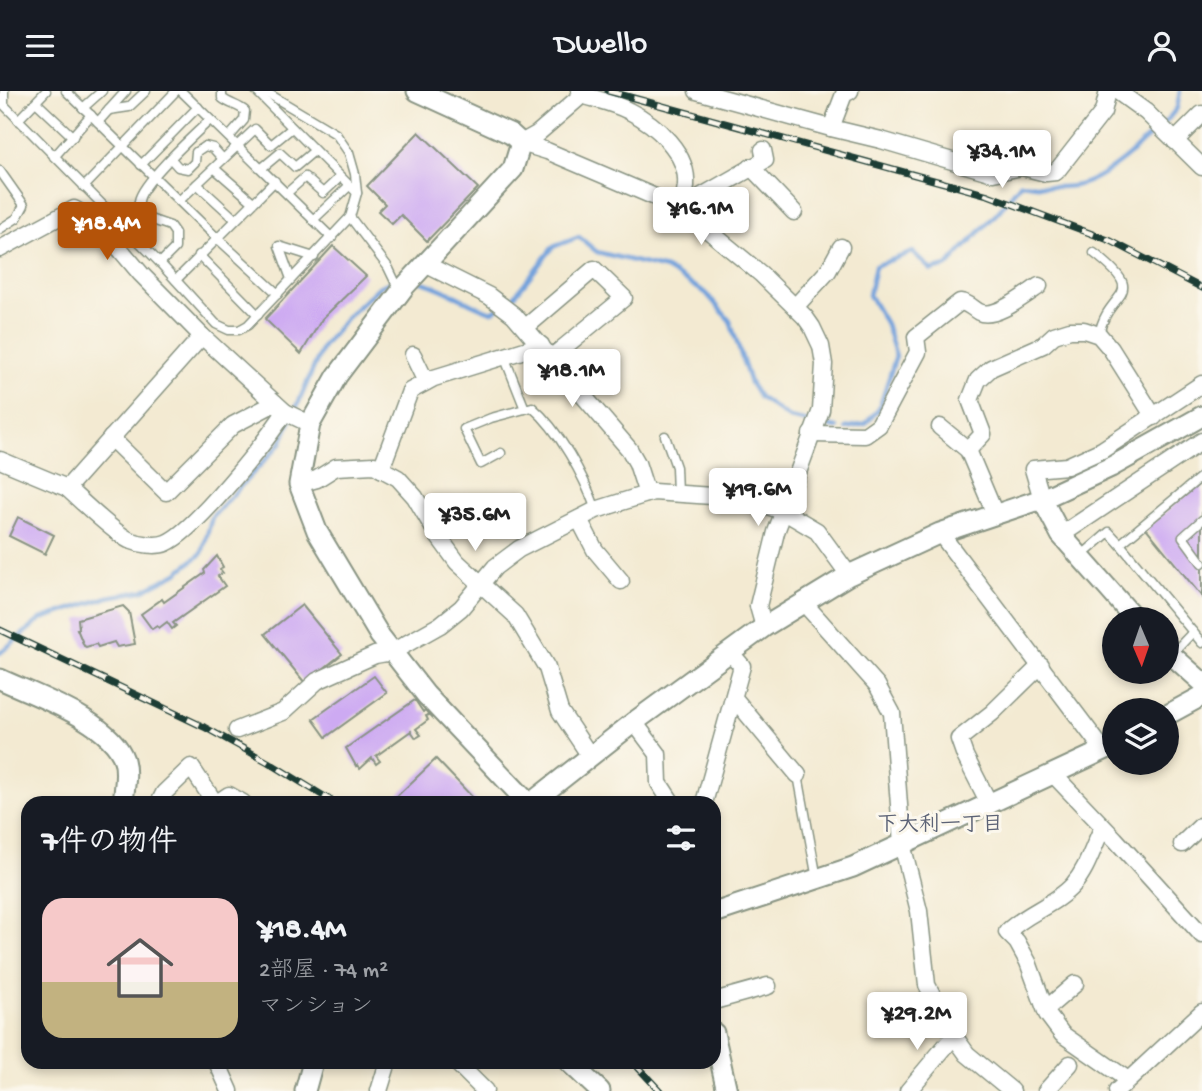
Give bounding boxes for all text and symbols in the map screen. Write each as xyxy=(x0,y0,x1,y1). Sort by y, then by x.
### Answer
icon: menu xyxy=(21,27,59,65)
text: Dwello xyxy=(555,27,647,65)
icon: person xyxy=(1143,27,1181,65)
pin: ¥34.1M xyxy=(945,131,1059,190)
text: ¥34.1M xyxy=(969,139,1035,166)
pin: ¥16.1M xyxy=(644,187,758,247)
text: ¥16.1M xyxy=(669,196,733,223)
pin: ¥18.4M xyxy=(50,202,164,262)
text: ¥18.4M xyxy=(74,211,140,238)
pin: ¥18.1M xyxy=(515,349,629,409)
text: ¥18.1M xyxy=(539,358,605,385)
pin: ¥19.6M xyxy=(701,469,815,528)
text: ¥19.6M xyxy=(725,477,791,504)
pin: ¥35.6M xyxy=(418,493,532,553)
text: ¥35.6M xyxy=(440,502,510,529)
north arrow xyxy=(1102,607,1180,684)
map controls xyxy=(1102,607,1179,775)
button: layers xyxy=(1102,698,1179,775)
district label: 下大利一丁目 xyxy=(877,813,1003,839)
icon: filters xyxy=(662,819,700,857)
text: 7件の物件 xyxy=(42,827,178,862)
text: ¥18.4M xyxy=(259,914,346,949)
icon: home xyxy=(98,926,182,1010)
text: 2部屋 · 74 m² xyxy=(259,958,388,985)
pin: ¥29.2M xyxy=(860,993,974,1052)
text: マンション xyxy=(259,994,373,1021)
text: ¥29.2M xyxy=(883,1001,951,1028)

